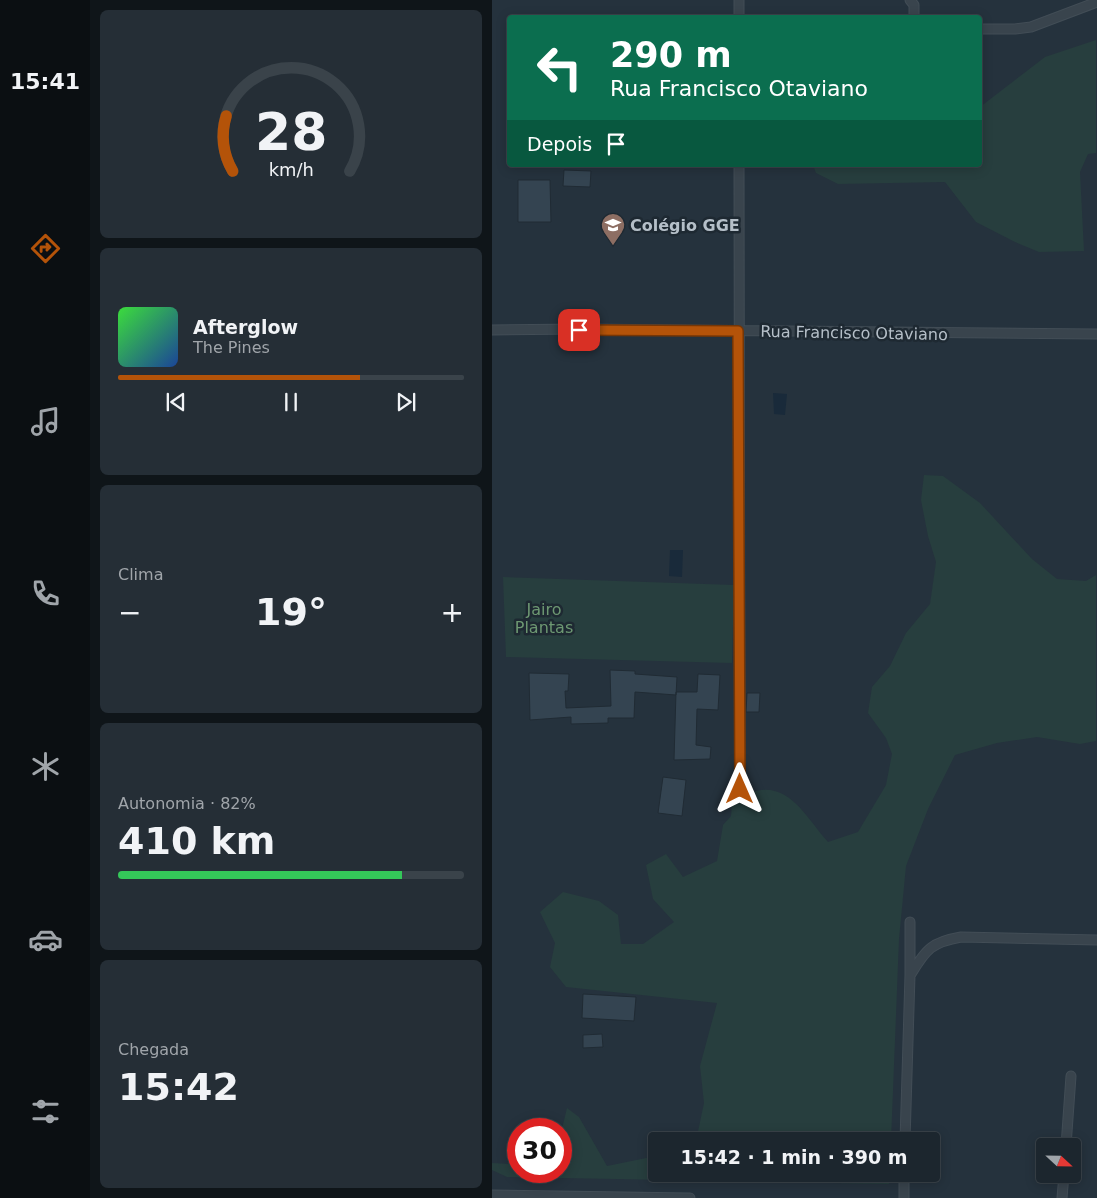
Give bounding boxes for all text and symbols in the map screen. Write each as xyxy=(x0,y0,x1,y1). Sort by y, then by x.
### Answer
icon: left xyxy=(527,35,592,100)
text: 290 m xyxy=(610,35,732,75)
text: 15:41 xyxy=(10,69,80,94)
text: Rua Francisco Otaviano xyxy=(610,76,868,101)
text: 28 xyxy=(255,102,327,162)
icon: arrive xyxy=(602,130,630,158)
text: Depois xyxy=(527,133,592,155)
text: km/h xyxy=(268,159,314,180)
school or university icon: Colégio GGE xyxy=(600,212,626,246)
place label: Colégio GGE xyxy=(630,216,740,235)
icon: directions xyxy=(28,231,63,266)
pin xyxy=(558,309,600,351)
text: Afterglow xyxy=(193,316,298,338)
icon: arrive xyxy=(565,316,593,344)
street label: Rua Francisco Otaviano xyxy=(760,322,948,344)
text: The Pines xyxy=(193,338,270,357)
icon: previous xyxy=(162,388,190,416)
icon: pause xyxy=(277,388,305,416)
icon: next xyxy=(392,388,420,416)
icon: music xyxy=(28,404,63,439)
text: Clima xyxy=(118,565,163,584)
icon: phone xyxy=(28,576,63,611)
text: 19° xyxy=(255,590,327,634)
text: − xyxy=(118,596,141,629)
text: + xyxy=(441,596,464,629)
park label: Jairo Plantas xyxy=(515,600,573,637)
icon: climate xyxy=(28,749,63,784)
position arrow xyxy=(713,762,765,814)
text: Autonomia · 82% xyxy=(118,794,256,813)
text: 410 km xyxy=(118,819,275,863)
icon: car xyxy=(28,922,63,957)
text: Chegada xyxy=(118,1040,189,1059)
text: 15:42 xyxy=(118,1065,239,1109)
icon: filters xyxy=(28,1094,63,1129)
speed limit sign: 30 xyxy=(507,1118,572,1183)
north arrow xyxy=(1036,1138,1081,1182)
map controls xyxy=(1036,1138,1081,1183)
text: 15:42 · 1 min · 390 m xyxy=(680,1146,908,1168)

